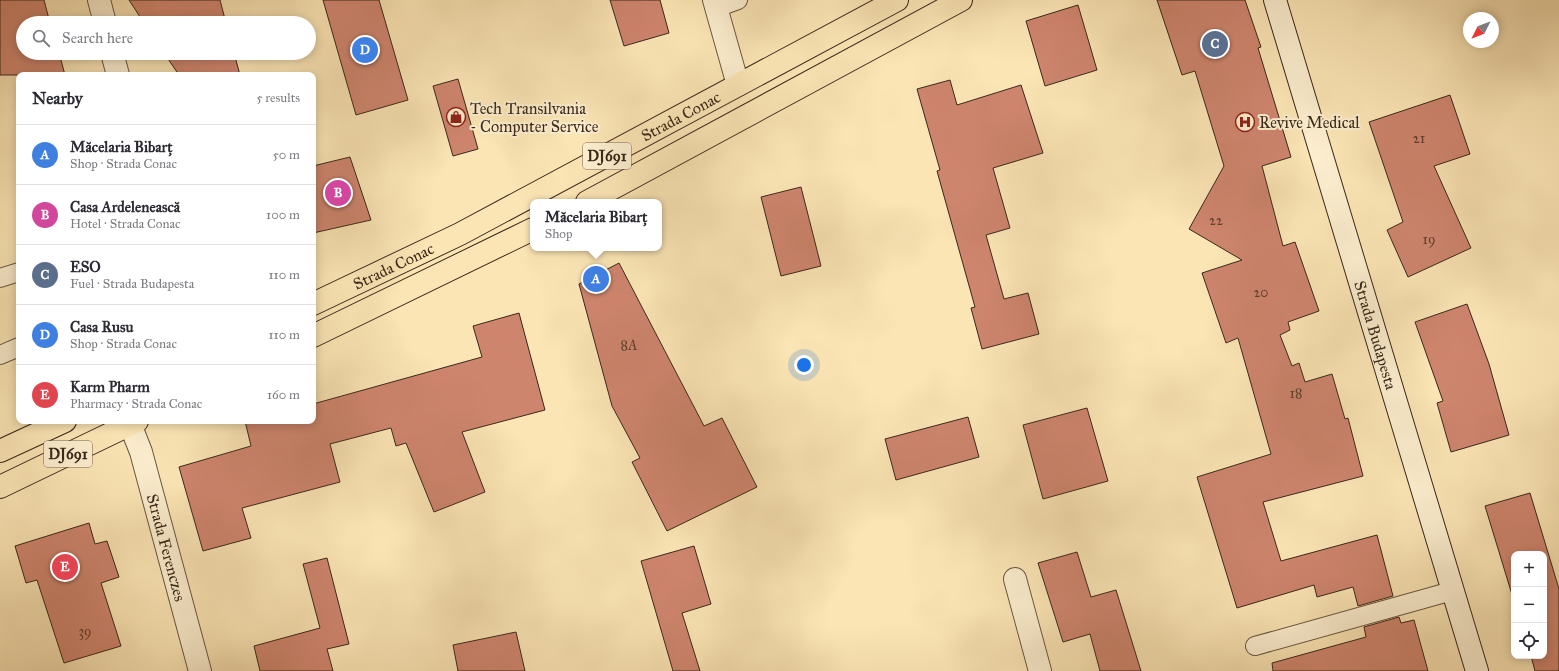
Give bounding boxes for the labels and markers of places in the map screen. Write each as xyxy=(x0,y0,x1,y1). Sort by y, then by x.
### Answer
pin: C xyxy=(1202,29,1228,59)
pin: D xyxy=(352,35,378,65)
place label: Tech Transilvania - Computer Service xyxy=(470,99,599,136)
shop icon: Tech Transilvania - Computer Service xyxy=(445,106,467,128)
hospital icon: Revive Medical xyxy=(1234,111,1256,133)
place label: Revive Medical xyxy=(1259,113,1360,132)
pin: B xyxy=(325,178,351,208)
pin: A xyxy=(583,264,609,294)
pin: E xyxy=(52,552,78,582)

